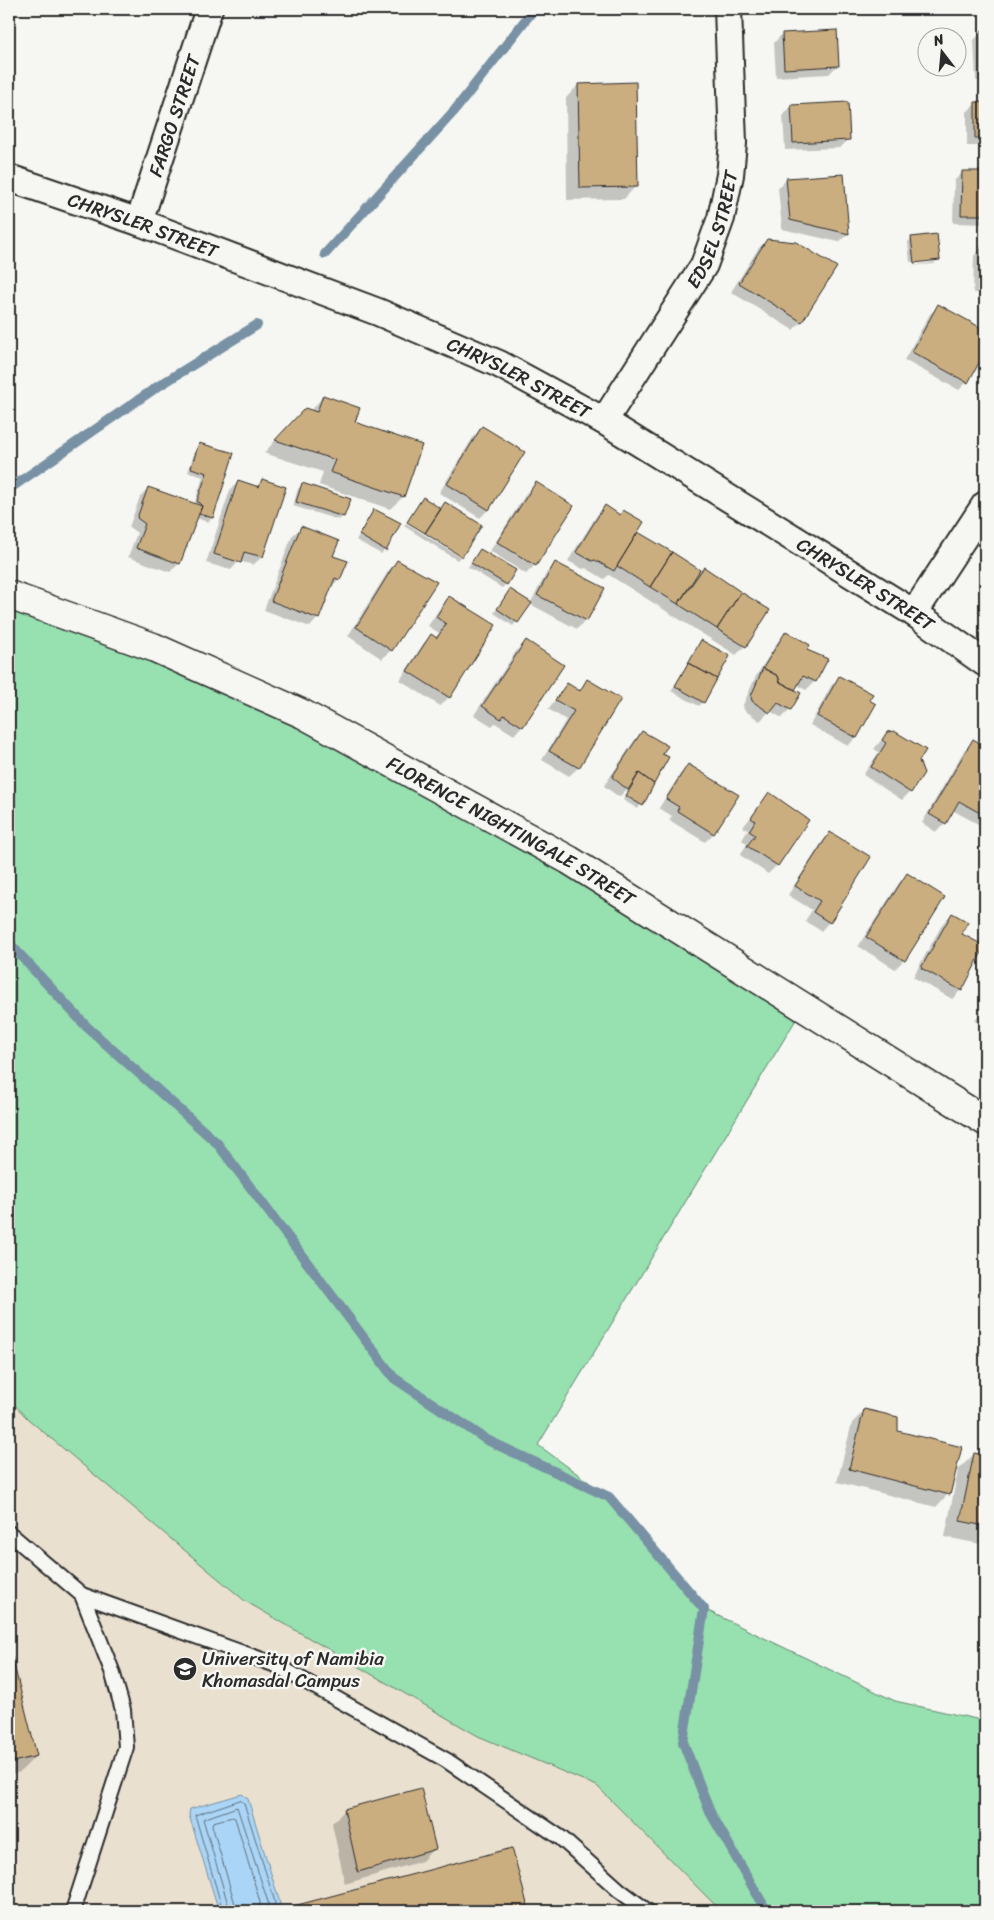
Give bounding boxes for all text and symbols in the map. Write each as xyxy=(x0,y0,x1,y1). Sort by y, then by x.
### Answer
text: N xyxy=(929,27,947,54)
north arrow xyxy=(916,28,966,78)
street label: FARGO STREET xyxy=(138,49,210,181)
street label: EDSEL STREET xyxy=(677,166,747,295)
street label: CHRYSLER STREET xyxy=(64,183,224,267)
street label: CHRYSLER STREET xyxy=(442,327,598,428)
street label: CHRYSLER STREET xyxy=(790,528,943,640)
street label: FLORENCE NIGHTINGALE STREET xyxy=(381,746,644,915)
place label: University of Namibia Khomasdal Campus xyxy=(202,1642,384,1697)
school or university icon: University of Namibia Khomasdal Campus xyxy=(172,1656,198,1682)

